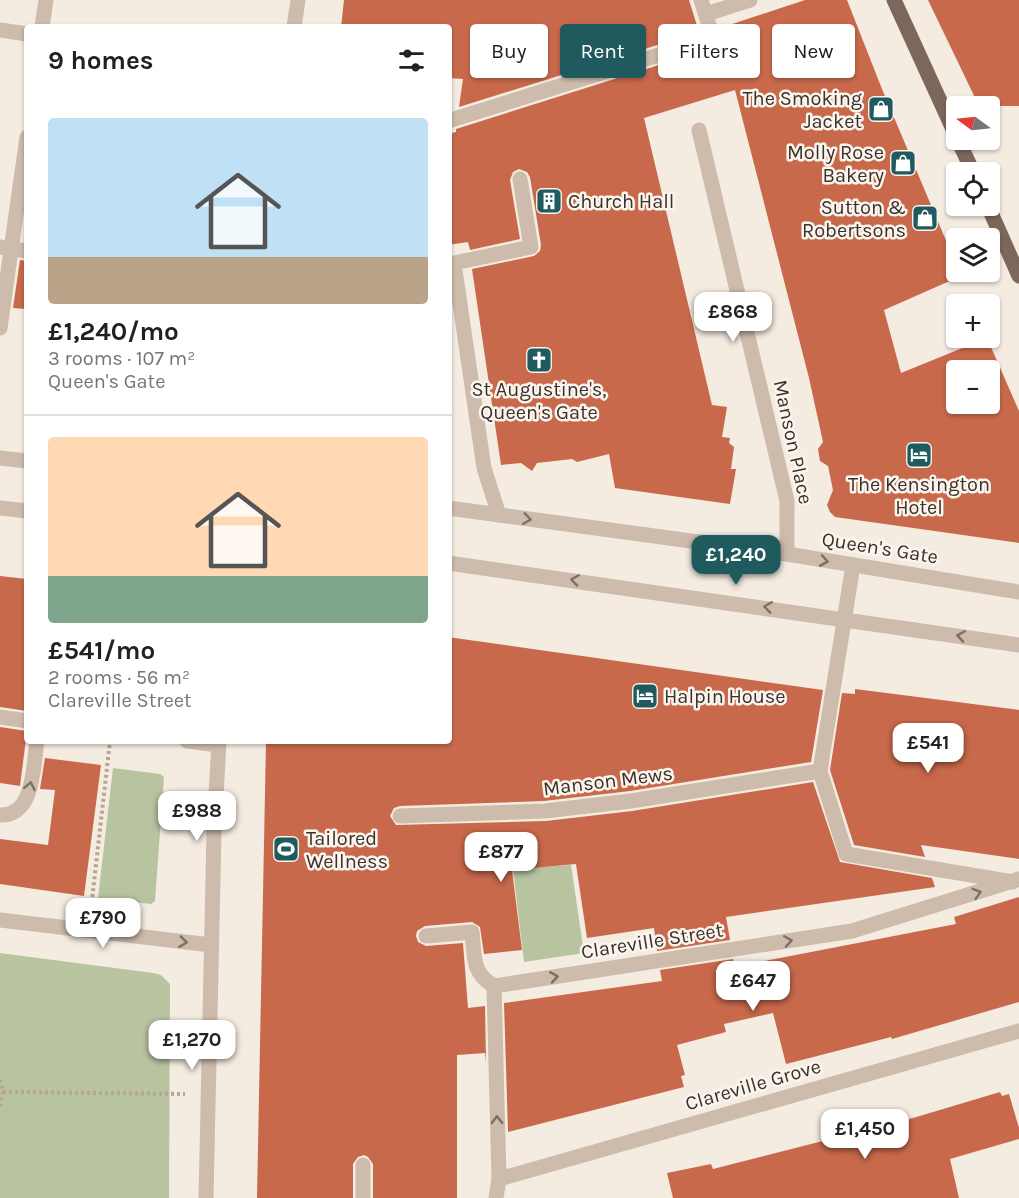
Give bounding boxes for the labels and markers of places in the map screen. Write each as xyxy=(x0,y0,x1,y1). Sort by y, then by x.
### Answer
place label: The Smoking Jacket xyxy=(743,87,862,133)
shop icon: The Smoking Jacket xyxy=(866,94,896,124)
place label: Molly Rose Bakery xyxy=(787,141,884,187)
shop icon: Molly Rose Bakery xyxy=(888,148,918,178)
building icon: Church Hall xyxy=(534,186,564,216)
place label: Church Hall xyxy=(568,190,674,213)
place label: Sutton & Robertsons xyxy=(802,196,906,242)
shop icon: Sutton & Robertsons xyxy=(910,203,940,233)
pin: £868 xyxy=(697,292,769,343)
church icon: St Augustine's, Queen's Gate xyxy=(524,345,554,375)
place label: St Augustine's, Queen's Gate xyxy=(471,378,607,424)
hotel icon: The Kensington Hotel xyxy=(904,440,934,470)
place label: The Kensington Hotel xyxy=(848,473,990,519)
pin: £1,240 xyxy=(687,535,785,586)
hotel icon: Halpin House xyxy=(630,681,660,711)
place label: Halpin House xyxy=(664,685,786,708)
pin: £541 xyxy=(892,723,964,774)
pin: £988 xyxy=(161,791,233,842)
place label: Tailored Wellness xyxy=(306,827,388,873)
pin: £877 xyxy=(465,832,537,883)
sports icon: Tailored Wellness xyxy=(271,834,301,864)
pin: £790 xyxy=(67,898,139,949)
pin: £647 xyxy=(717,961,789,1012)
pin: £1,270 xyxy=(143,1020,241,1071)
pin: £1,450 xyxy=(816,1109,914,1160)

